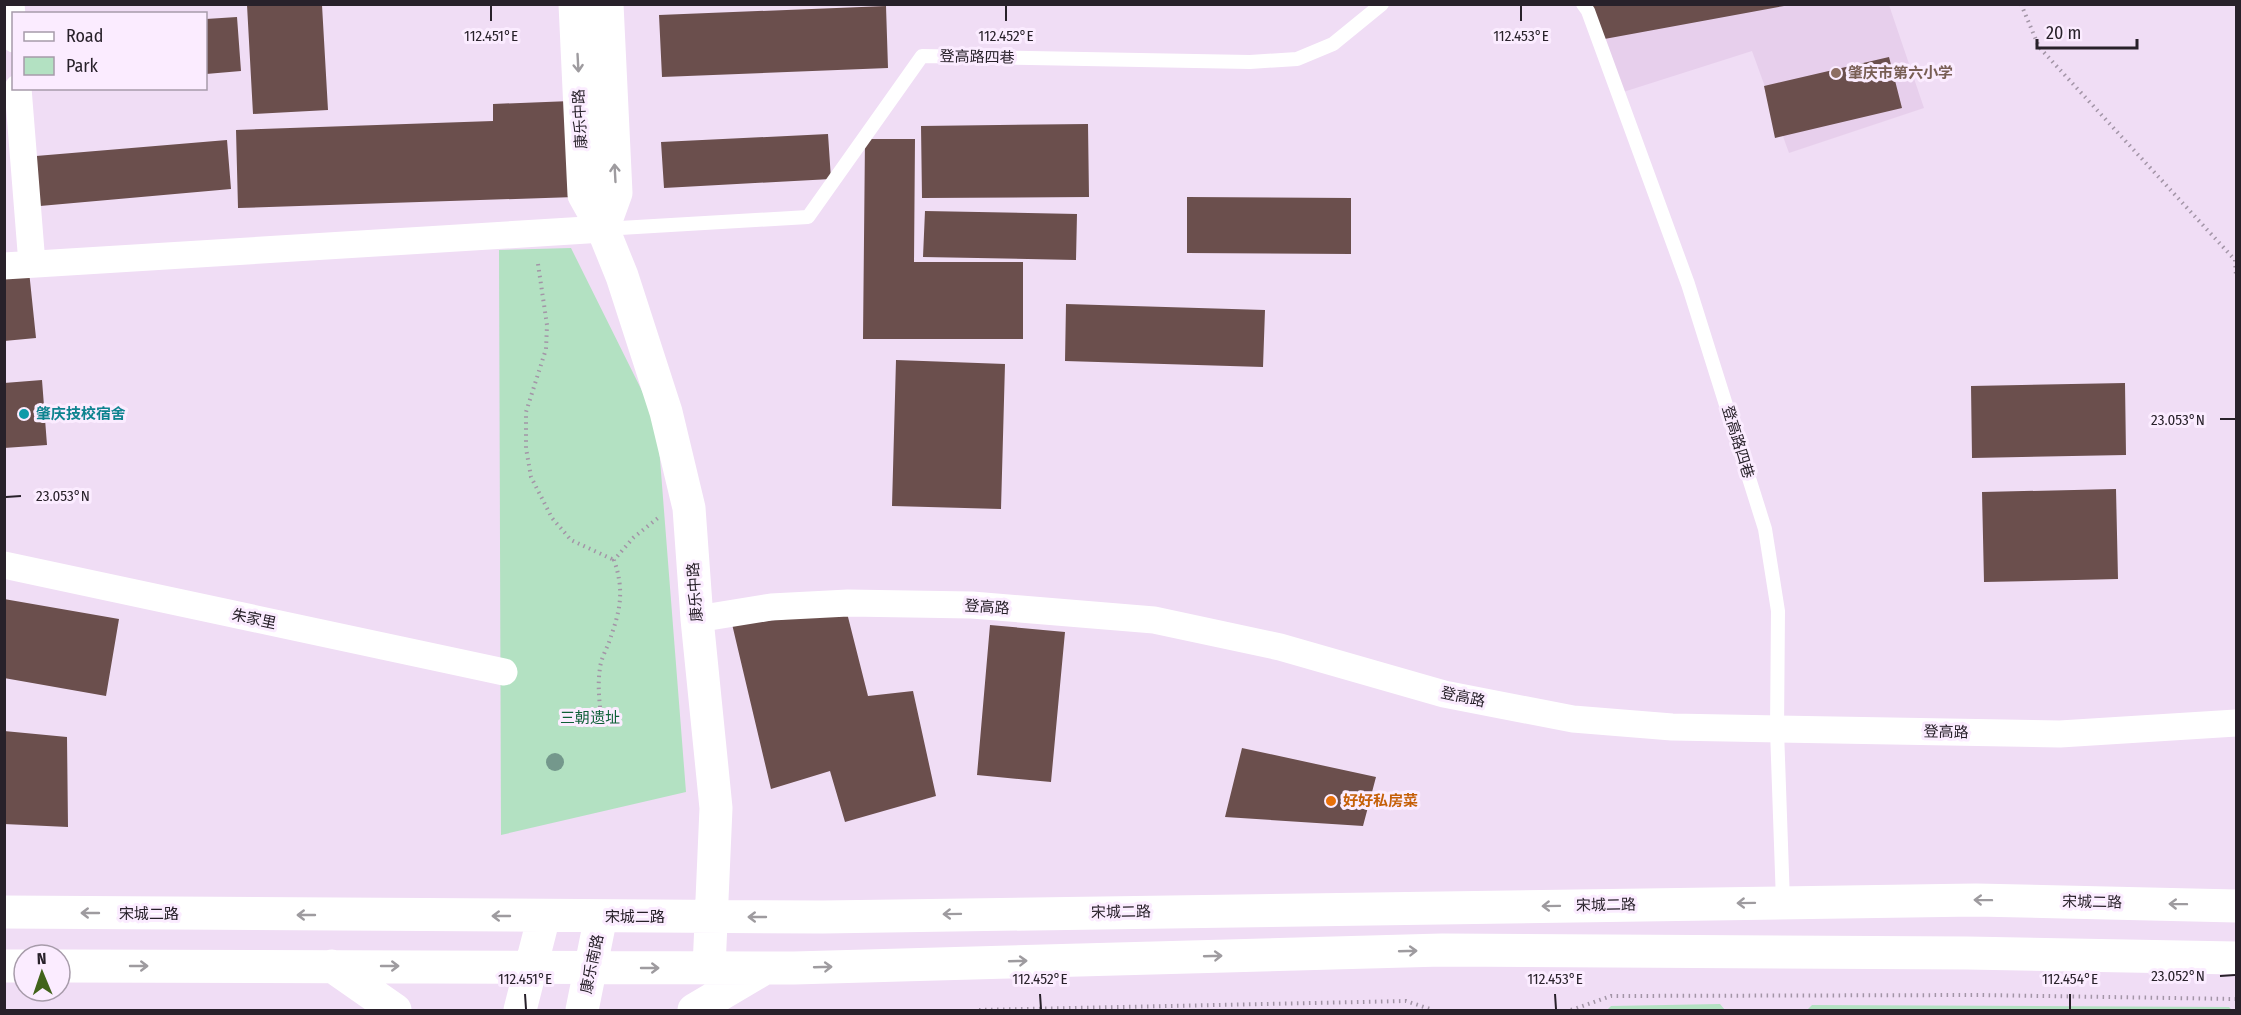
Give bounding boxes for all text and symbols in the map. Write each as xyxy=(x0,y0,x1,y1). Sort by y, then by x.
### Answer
legend xyxy=(12,12,207,90)
scale bar xyxy=(2037,12,2138,50)
text: 20 m xyxy=(2046,22,2081,44)
text: Road xyxy=(66,25,103,47)
text: 112.451°E xyxy=(464,27,518,45)
text: 112.452°E xyxy=(978,27,1034,45)
text: 112.453°E xyxy=(1493,27,1549,45)
street label: 登高路四巷 xyxy=(939,47,1015,67)
one-way arrow xyxy=(572,52,583,72)
text: Park xyxy=(66,55,99,77)
place label: 肇庆市第六小学 xyxy=(1848,64,1953,82)
marker: 肇庆市第六小学 xyxy=(1829,66,1843,80)
street label: 康乐中路 xyxy=(569,89,591,149)
one-way arrow xyxy=(609,164,620,183)
street label: 登高路四巷 xyxy=(1718,403,1758,481)
place label: 肇庆技校宿舍 xyxy=(36,405,126,423)
marker: 肇庆技校宿舍 xyxy=(17,407,31,421)
text: 23.053°N xyxy=(2151,411,2205,429)
text: 23.053°N xyxy=(36,487,90,505)
street label: 康乐中路 xyxy=(684,561,706,623)
street label: 登高路 xyxy=(964,596,1010,618)
street label: 朱家里 xyxy=(230,606,278,632)
street label: 登高路 xyxy=(1439,684,1487,710)
park label: 三朝遗址 xyxy=(560,709,620,727)
street label: 登高路 xyxy=(1923,723,1969,741)
place label: 好好私房菜 xyxy=(1343,792,1418,810)
marker: 好好私房菜 xyxy=(1324,794,1338,808)
street label: 宋城二路 xyxy=(2062,892,2122,912)
street label: 宋城二路 xyxy=(1576,895,1636,915)
one-way arrow xyxy=(1974,895,1994,906)
one-way arrow xyxy=(1737,897,1757,908)
one-way arrow xyxy=(2169,898,2189,910)
one-way arrow xyxy=(1542,900,1562,911)
street label: 宋城二路 xyxy=(1091,902,1151,922)
street label: 宋城二路 xyxy=(119,905,179,923)
one-way arrow xyxy=(80,907,100,919)
street label: 宋城二路 xyxy=(605,908,665,926)
one-way arrow xyxy=(943,908,963,920)
one-way arrow xyxy=(296,909,316,921)
one-way arrow xyxy=(491,910,511,922)
one-way arrow xyxy=(748,911,768,923)
street label: 康乐南路 xyxy=(577,933,607,995)
north arrow xyxy=(12,943,72,1003)
one-way arrow xyxy=(1398,945,1418,957)
text: N xyxy=(36,949,47,968)
one-way arrow xyxy=(1203,950,1223,962)
one-way arrow xyxy=(1008,956,1028,967)
one-way arrow xyxy=(129,960,149,972)
one-way arrow xyxy=(380,960,400,972)
one-way arrow xyxy=(813,961,833,972)
one-way arrow xyxy=(640,962,660,974)
text: 23.052°N xyxy=(2151,967,2205,985)
text: 112.451°E xyxy=(498,970,552,988)
text: 112.452°E xyxy=(1012,970,1068,988)
text: 112.453°E xyxy=(1527,970,1583,988)
text: 112.454°E xyxy=(2042,970,2098,988)

